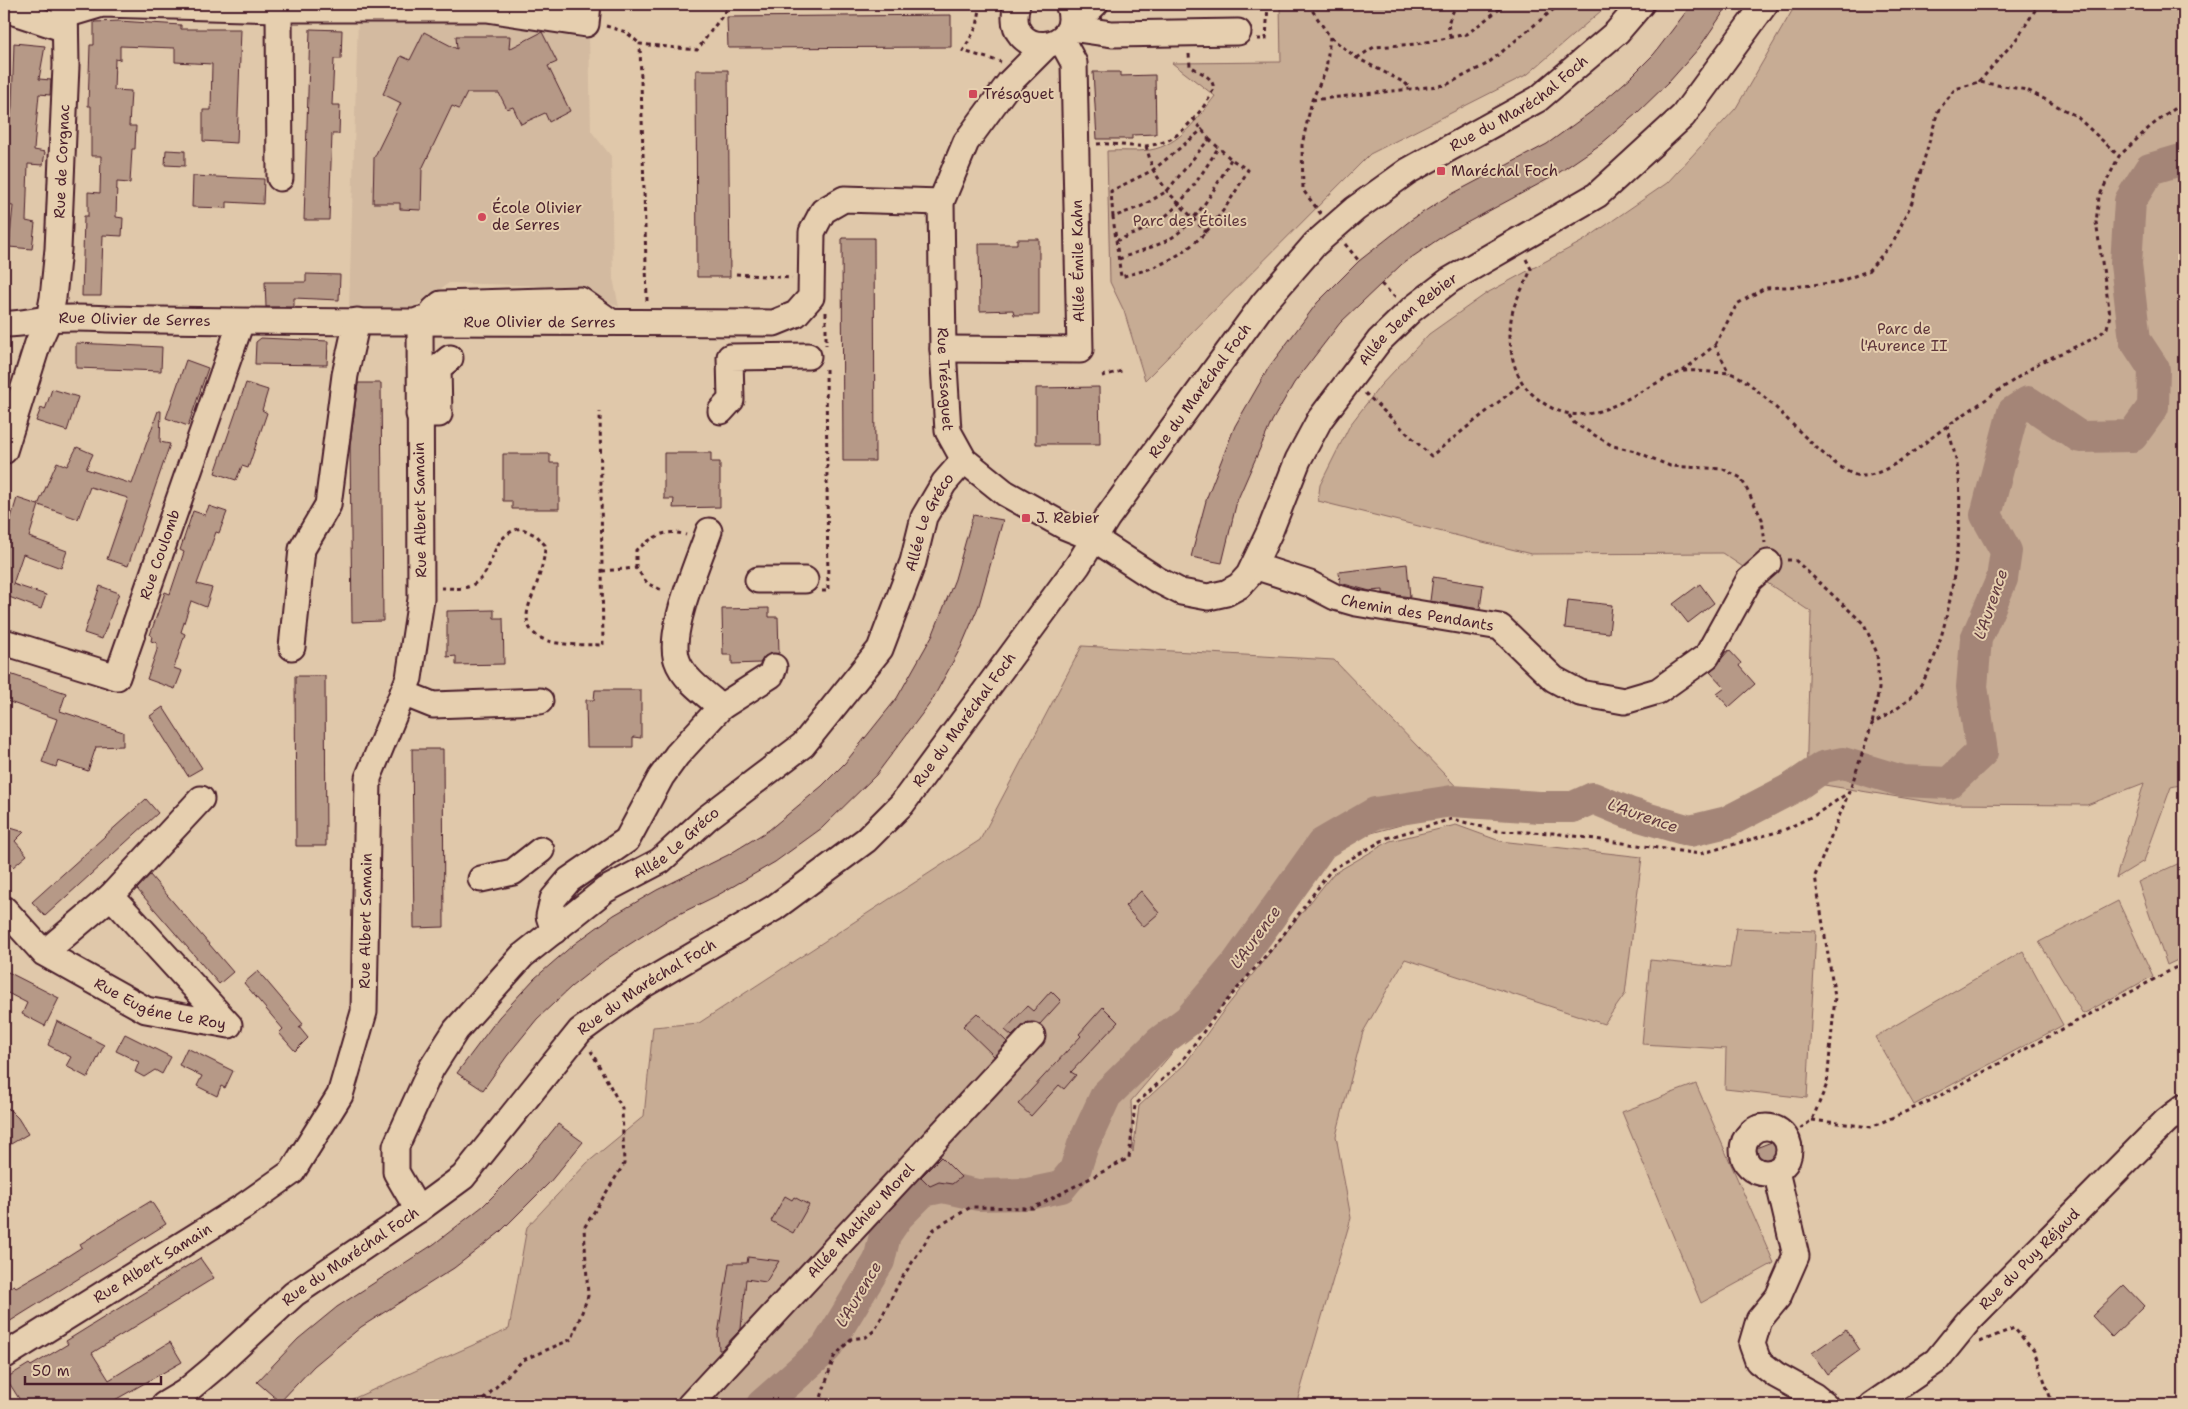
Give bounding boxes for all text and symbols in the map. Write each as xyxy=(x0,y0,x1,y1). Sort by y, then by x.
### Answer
street label: Rue du Maréchal Foch xyxy=(1446,51,1592,156)
place label: Trésaguet xyxy=(983,84,1054,104)
marker: Trésaguet xyxy=(967,88,979,100)
street label: Rue de Corgnac xyxy=(49,104,74,219)
place label: Maréchal Foch xyxy=(1451,161,1558,181)
marker: Maréchal Foch xyxy=(1435,165,1447,177)
place label: École Olivier de Serres xyxy=(492,197,582,235)
street label: Allée Émile Kahn xyxy=(1066,199,1089,323)
park label: Parc des Étoiles xyxy=(1133,210,1247,231)
marker: École Olivier de Serres xyxy=(476,211,488,223)
street label: Allée Jean Rebier xyxy=(1354,268,1461,370)
street label: Rue Olivier de Serres xyxy=(58,308,211,331)
street label: Rue Olivier de Serres xyxy=(463,312,616,332)
street label: Rue du Maréchal Foch xyxy=(1144,319,1256,462)
park label: Parc de l'Aurence II xyxy=(1860,319,1948,356)
street label: Rue Trésaguet xyxy=(933,327,958,431)
street label: Rue Albert Samain xyxy=(409,442,431,578)
street label: Allée Le Gréco xyxy=(900,469,958,574)
street label: Rue Coulomb xyxy=(135,507,185,602)
place label: J. Rebier xyxy=(1036,508,1100,528)
marker: J. Rebier xyxy=(1020,512,1032,524)
water label: L'Aurence xyxy=(1969,566,2012,642)
street label: Chemin des Pendants xyxy=(1338,589,1496,636)
street label: Rue du Maréchal Foch xyxy=(908,648,1020,791)
water label: L'Aurence xyxy=(1605,794,1681,837)
street label: Allée Le Gréco xyxy=(630,802,723,883)
street label: Rue Albert Samain xyxy=(354,853,377,989)
water label: L'Aurence xyxy=(1225,902,1285,973)
street label: Rue du Maréchal Foch xyxy=(573,934,720,1040)
street label: Rue Eugéne Le Roy xyxy=(91,973,228,1034)
street label: Allée Mathieu Morel xyxy=(803,1159,919,1282)
street label: Rue du Maréchal Foch xyxy=(277,1202,423,1311)
street label: Rue du Puy Réjaud xyxy=(1974,1204,2084,1314)
street label: Rue Albert Samain xyxy=(89,1219,215,1308)
water label: L'Aurence xyxy=(831,1258,886,1331)
scale bar xyxy=(25,1354,161,1386)
text: 50 m xyxy=(32,1361,70,1381)

